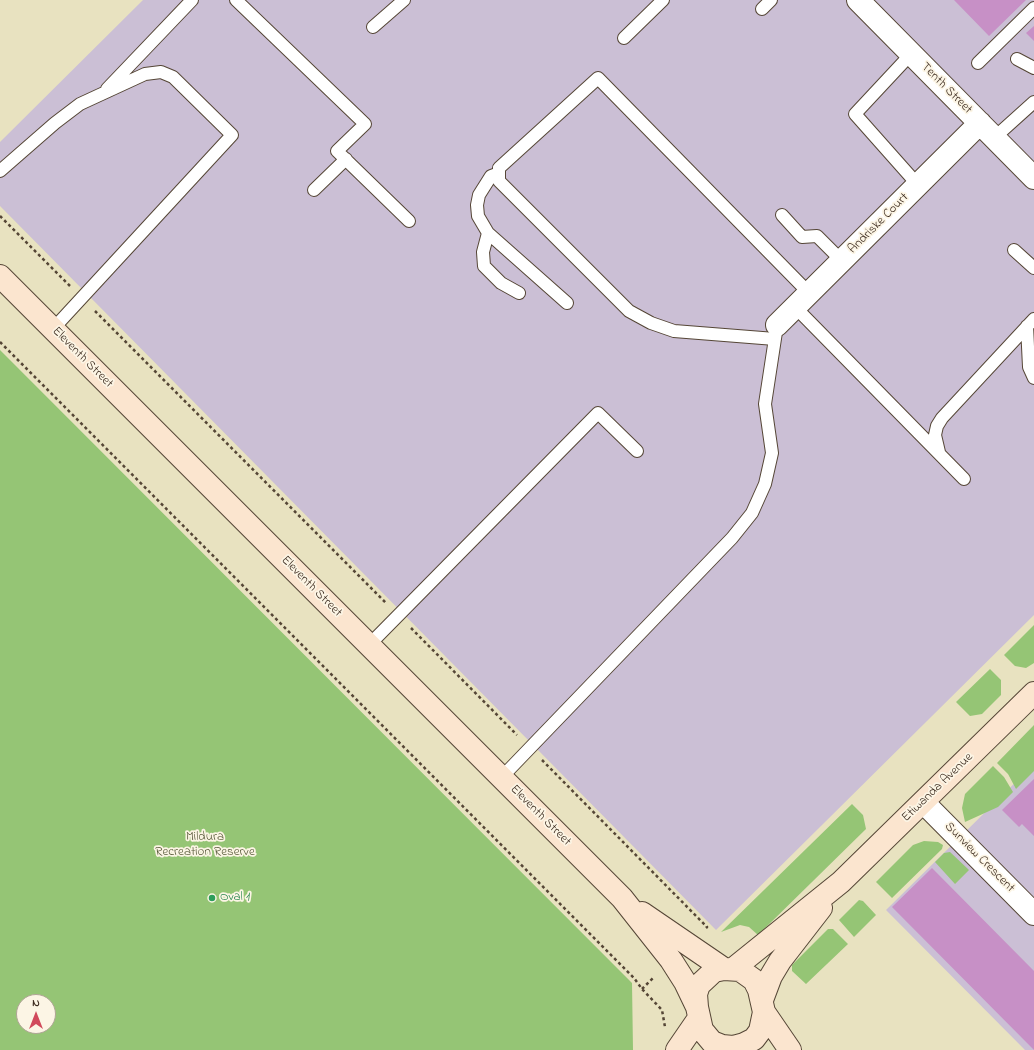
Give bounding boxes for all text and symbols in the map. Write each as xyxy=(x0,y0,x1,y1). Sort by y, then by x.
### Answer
street label: Tenth Street xyxy=(917,60,975,118)
street label: Andriske Court xyxy=(845,190,913,258)
street label: Eleventh Street xyxy=(48,324,116,392)
street label: Eleventh Street xyxy=(277,553,345,621)
street label: Etiwanda Avenue xyxy=(899,750,977,826)
street label: Eleventh Street xyxy=(506,782,574,850)
street label: Sunview Crescent xyxy=(941,820,1017,896)
park label: Mildura Recreation Reserve xyxy=(155,830,255,861)
place label: Oval 1 xyxy=(220,890,250,906)
marker: Oval 1 xyxy=(207,893,217,903)
north arrow xyxy=(16,994,56,1034)
text: N xyxy=(32,995,40,1011)

